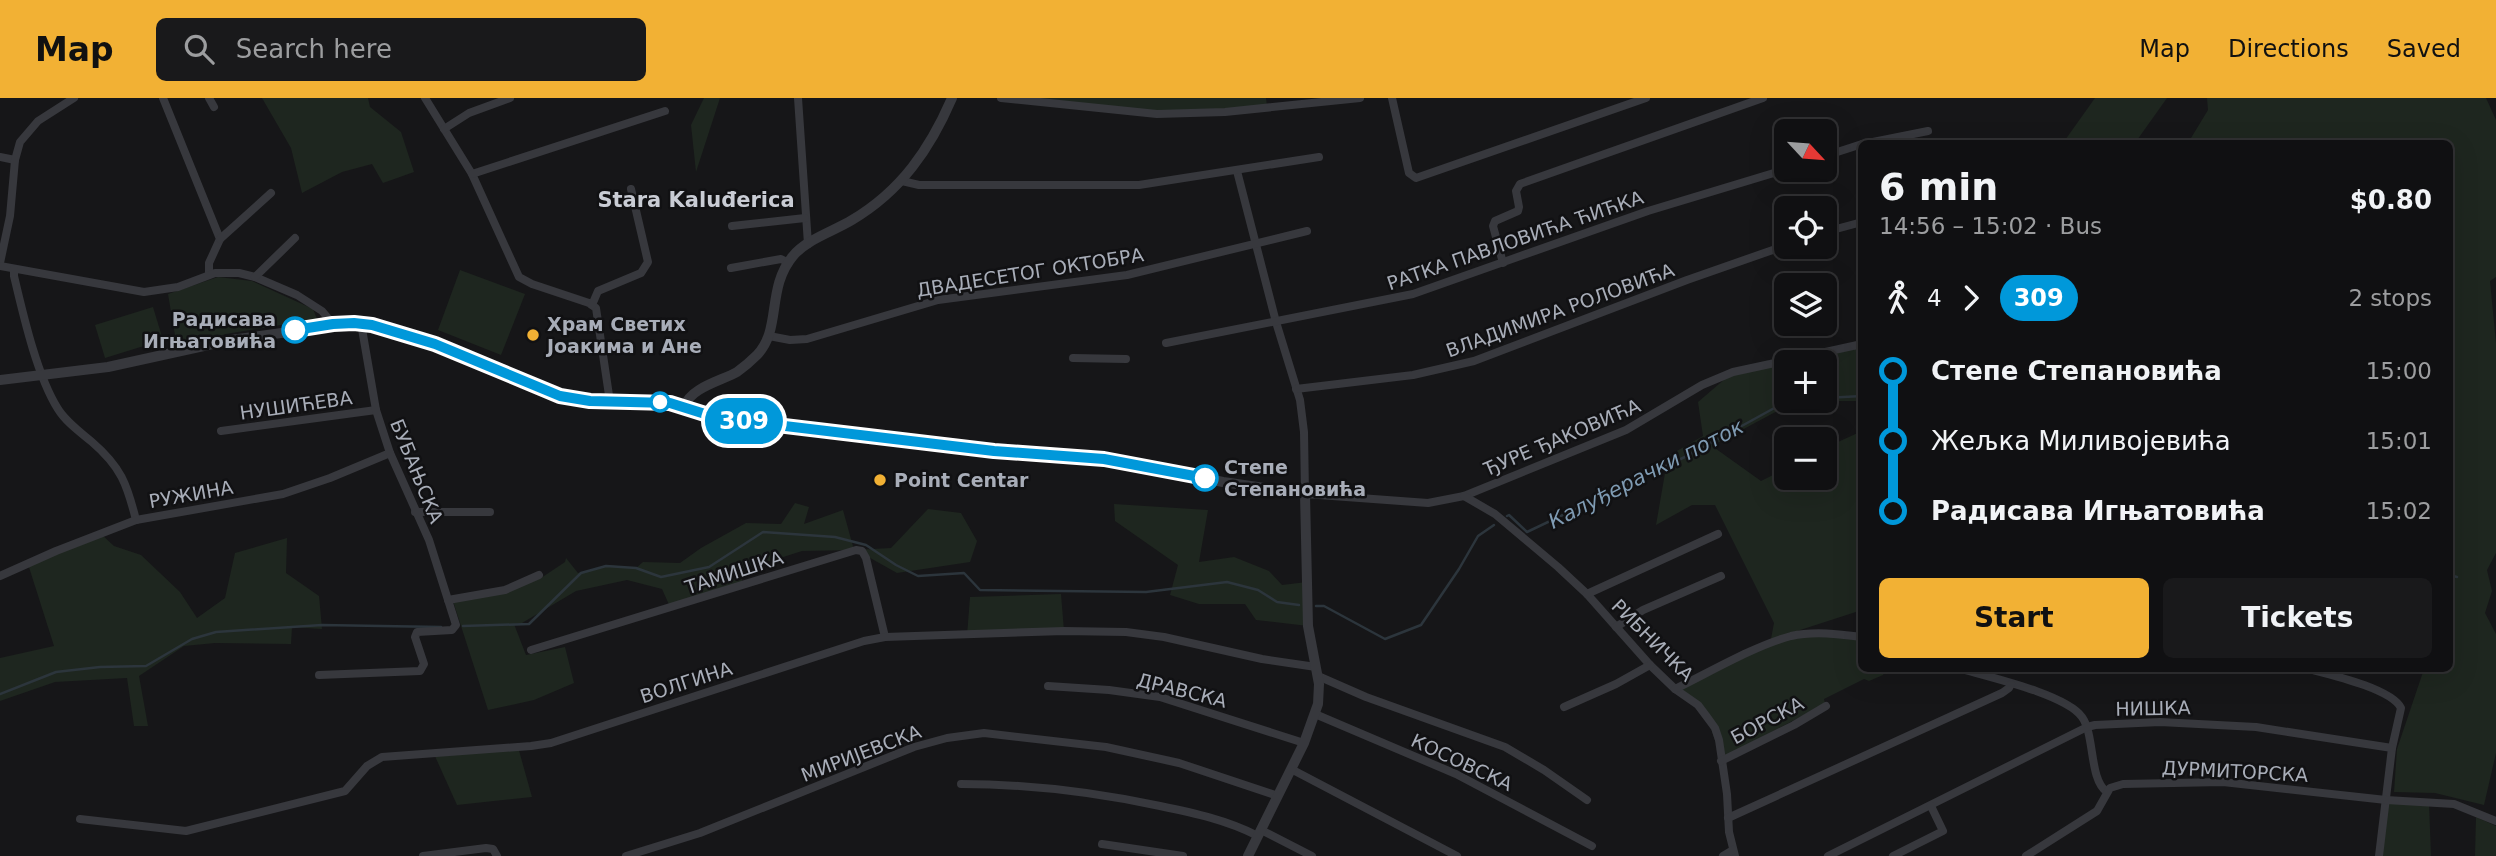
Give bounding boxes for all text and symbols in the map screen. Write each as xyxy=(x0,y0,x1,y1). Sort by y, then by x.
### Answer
search box xyxy=(156,18,646,81)
text: Map xyxy=(35,30,114,69)
icon: search xyxy=(180,30,218,68)
text: Search here xyxy=(236,34,392,64)
text: Map xyxy=(2139,35,2190,63)
text: Directions xyxy=(2228,35,2349,63)
text: Saved xyxy=(2387,35,2461,63)
north arrow xyxy=(1774,119,1838,182)
map controls xyxy=(1774,119,1837,490)
text: 6 min xyxy=(1879,165,1998,209)
text: $0.80 xyxy=(2350,185,2432,215)
street label: РАТКА ПАВЛОВИЋА ЋИЋКА xyxy=(1384,186,1646,294)
district label: Stara Kaluđerica xyxy=(597,188,795,212)
button: locate xyxy=(1774,196,1837,259)
text: 14:56 – 15:02 · Bus xyxy=(1879,213,2102,239)
street label: ДВАДЕСЕТОГ ОКТОБРА xyxy=(915,243,1145,301)
street label: ВЛАДИМИРА РОЛОВИЋА xyxy=(1443,258,1677,362)
button: layers xyxy=(1774,273,1837,336)
icon: walk xyxy=(1879,279,1917,317)
icon: forward xyxy=(1952,279,1990,317)
text: 309 xyxy=(2014,284,2064,312)
text: 4 xyxy=(1927,285,1942,311)
text: 2 stops xyxy=(2348,285,2432,311)
place label: Радисава Игњатовића xyxy=(143,308,276,352)
place label: Храм Светих Јоакима и Ане xyxy=(545,313,702,357)
marker: Радисава Игњатовића xyxy=(282,317,308,343)
marker: Храм Светих Јоакима и Ане xyxy=(525,327,541,343)
button: + xyxy=(1774,350,1837,413)
text: Степе Степановића xyxy=(1931,356,2222,386)
text: 15:00 xyxy=(2366,358,2432,384)
street label: НУШИЋЕВА xyxy=(238,386,354,424)
unlabelled marker xyxy=(650,392,670,412)
street label: ЂУРЕ ЂАКОВИЋА xyxy=(1480,394,1643,480)
line badge: 309 xyxy=(704,398,784,444)
text: 309 xyxy=(719,407,769,435)
water label: Калуђерачки поток xyxy=(1544,414,1748,534)
street label: БУБАЊСКА xyxy=(386,416,448,526)
text: Жељка Миливојевића xyxy=(1931,426,2231,456)
button: − xyxy=(1774,427,1837,490)
text: 15:01 xyxy=(2366,428,2432,454)
place label: Степе Степановића xyxy=(1224,456,1366,500)
marker: Степе Степановића xyxy=(1192,465,1218,491)
place label: Point Centar xyxy=(894,469,1029,491)
marker: Point Centar xyxy=(872,472,888,488)
street label: РУЖИНА xyxy=(147,476,235,512)
text: Радисава Игњатовића xyxy=(1931,496,2265,526)
text: 15:02 xyxy=(2366,498,2432,524)
street label: ТАМИШКА xyxy=(681,546,786,599)
button: Start xyxy=(1879,578,2149,658)
button: Tickets xyxy=(2163,578,2432,658)
street label: РИБНИЧКА xyxy=(1607,594,1699,686)
street label: ВОЛГИНА xyxy=(637,657,735,707)
street label: ДРАВСКА xyxy=(1135,668,1229,712)
street label: БОРСКА xyxy=(1727,692,1807,748)
street label: НИШКА xyxy=(2115,696,2191,720)
street label: МИРИЈЕВСКА xyxy=(798,720,924,786)
street label: КОСОВСКА xyxy=(1408,729,1516,795)
street label: ДУРМИТОРСКА xyxy=(2161,756,2309,786)

